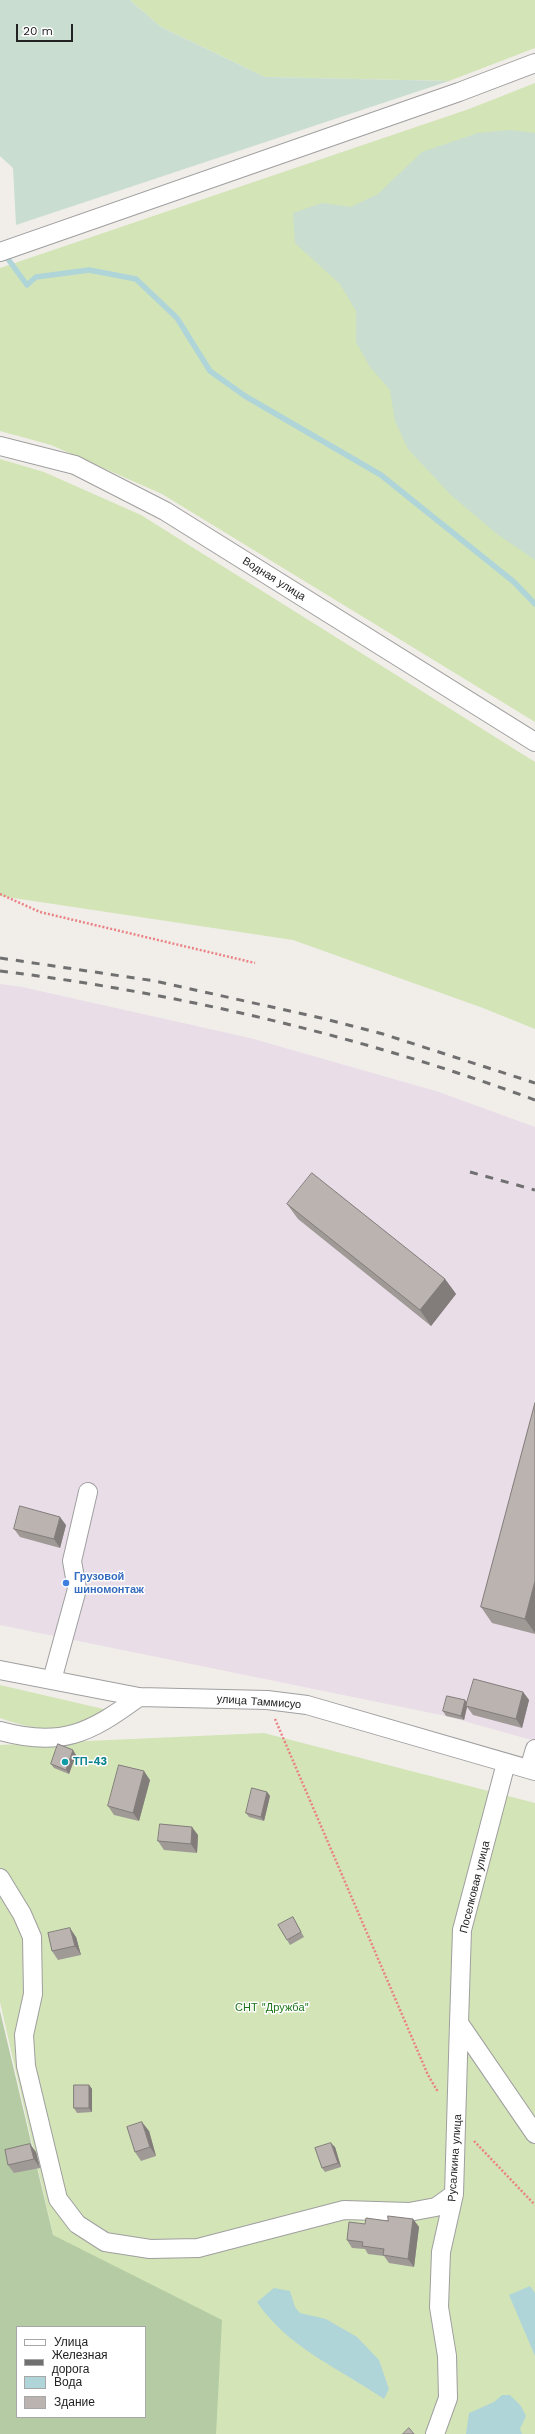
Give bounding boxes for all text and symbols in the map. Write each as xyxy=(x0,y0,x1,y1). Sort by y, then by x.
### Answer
scale bar xyxy=(18,16,75,42)
text: 20 m xyxy=(23,24,53,38)
street label: Водная улица xyxy=(240,554,308,604)
place label: Грузовой шиномонтаж xyxy=(74,1570,144,1596)
marker: Грузовой шиномонтаж xyxy=(61,1578,71,1588)
street label: улица Таммисуо xyxy=(216,1692,302,1712)
place label: ТП-43 xyxy=(73,1755,107,1769)
marker: ТП-43 xyxy=(60,1757,70,1767)
street label: Поселковая улица xyxy=(457,1840,493,1934)
park label: СНТ "Дружба" xyxy=(235,2001,309,2015)
street label: Русалкина улица xyxy=(445,2114,465,2202)
legend xyxy=(16,2326,146,2418)
text: Улица xyxy=(54,2335,88,2349)
text: Железная дорога xyxy=(52,2348,108,2376)
text: Вода xyxy=(54,2375,82,2389)
text: Здание xyxy=(54,2395,95,2409)

